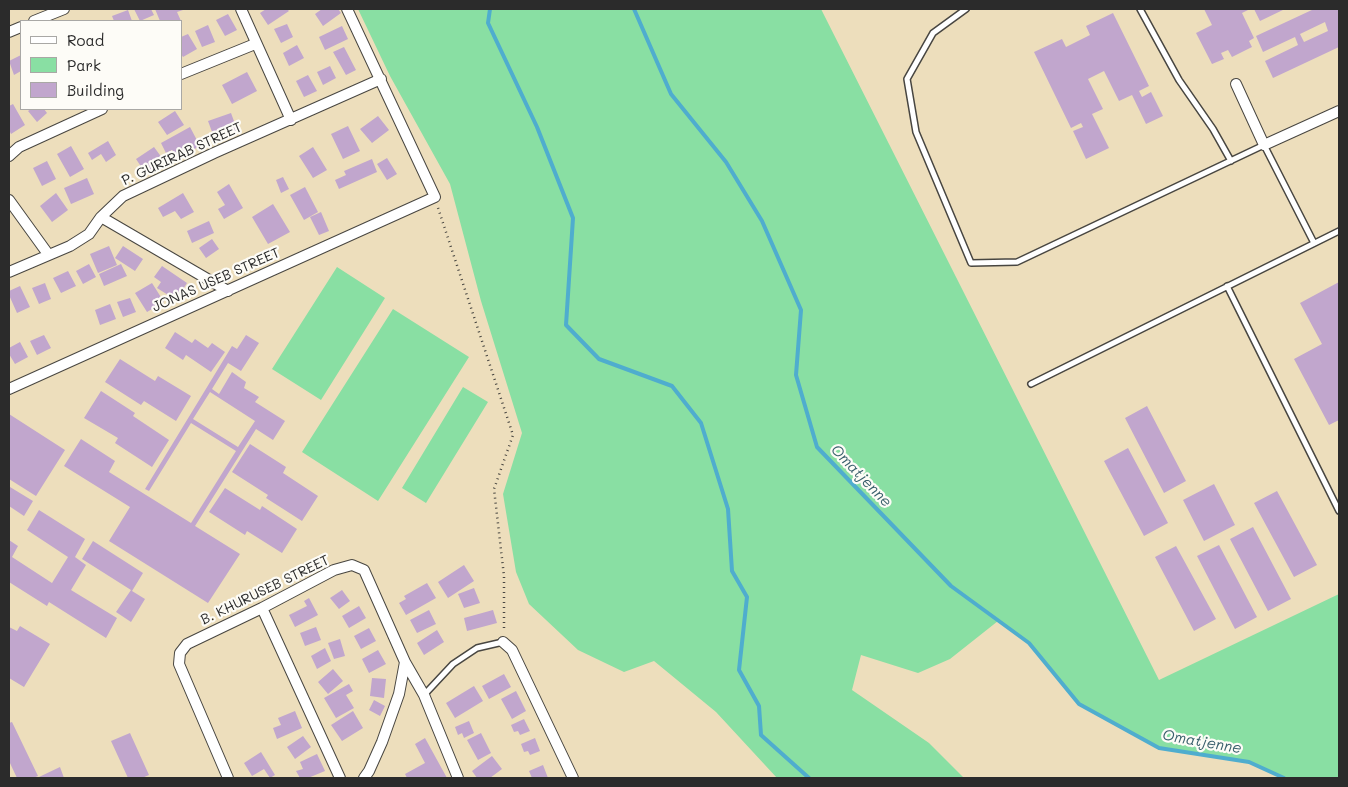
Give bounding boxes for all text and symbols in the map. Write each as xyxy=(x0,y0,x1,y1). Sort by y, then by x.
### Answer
legend xyxy=(20,20,182,110)
text: Road xyxy=(67,30,104,50)
text: Park xyxy=(67,55,101,75)
text: Building xyxy=(67,80,124,100)
street label: P. GURIRAB STREET xyxy=(119,119,245,189)
street label: JONAS USEB STREET xyxy=(150,244,282,316)
water label: Omatjenne xyxy=(827,441,895,511)
street label: B. KHURUSEB STREET xyxy=(198,552,332,628)
water label: Omatjenne xyxy=(1161,726,1243,758)

